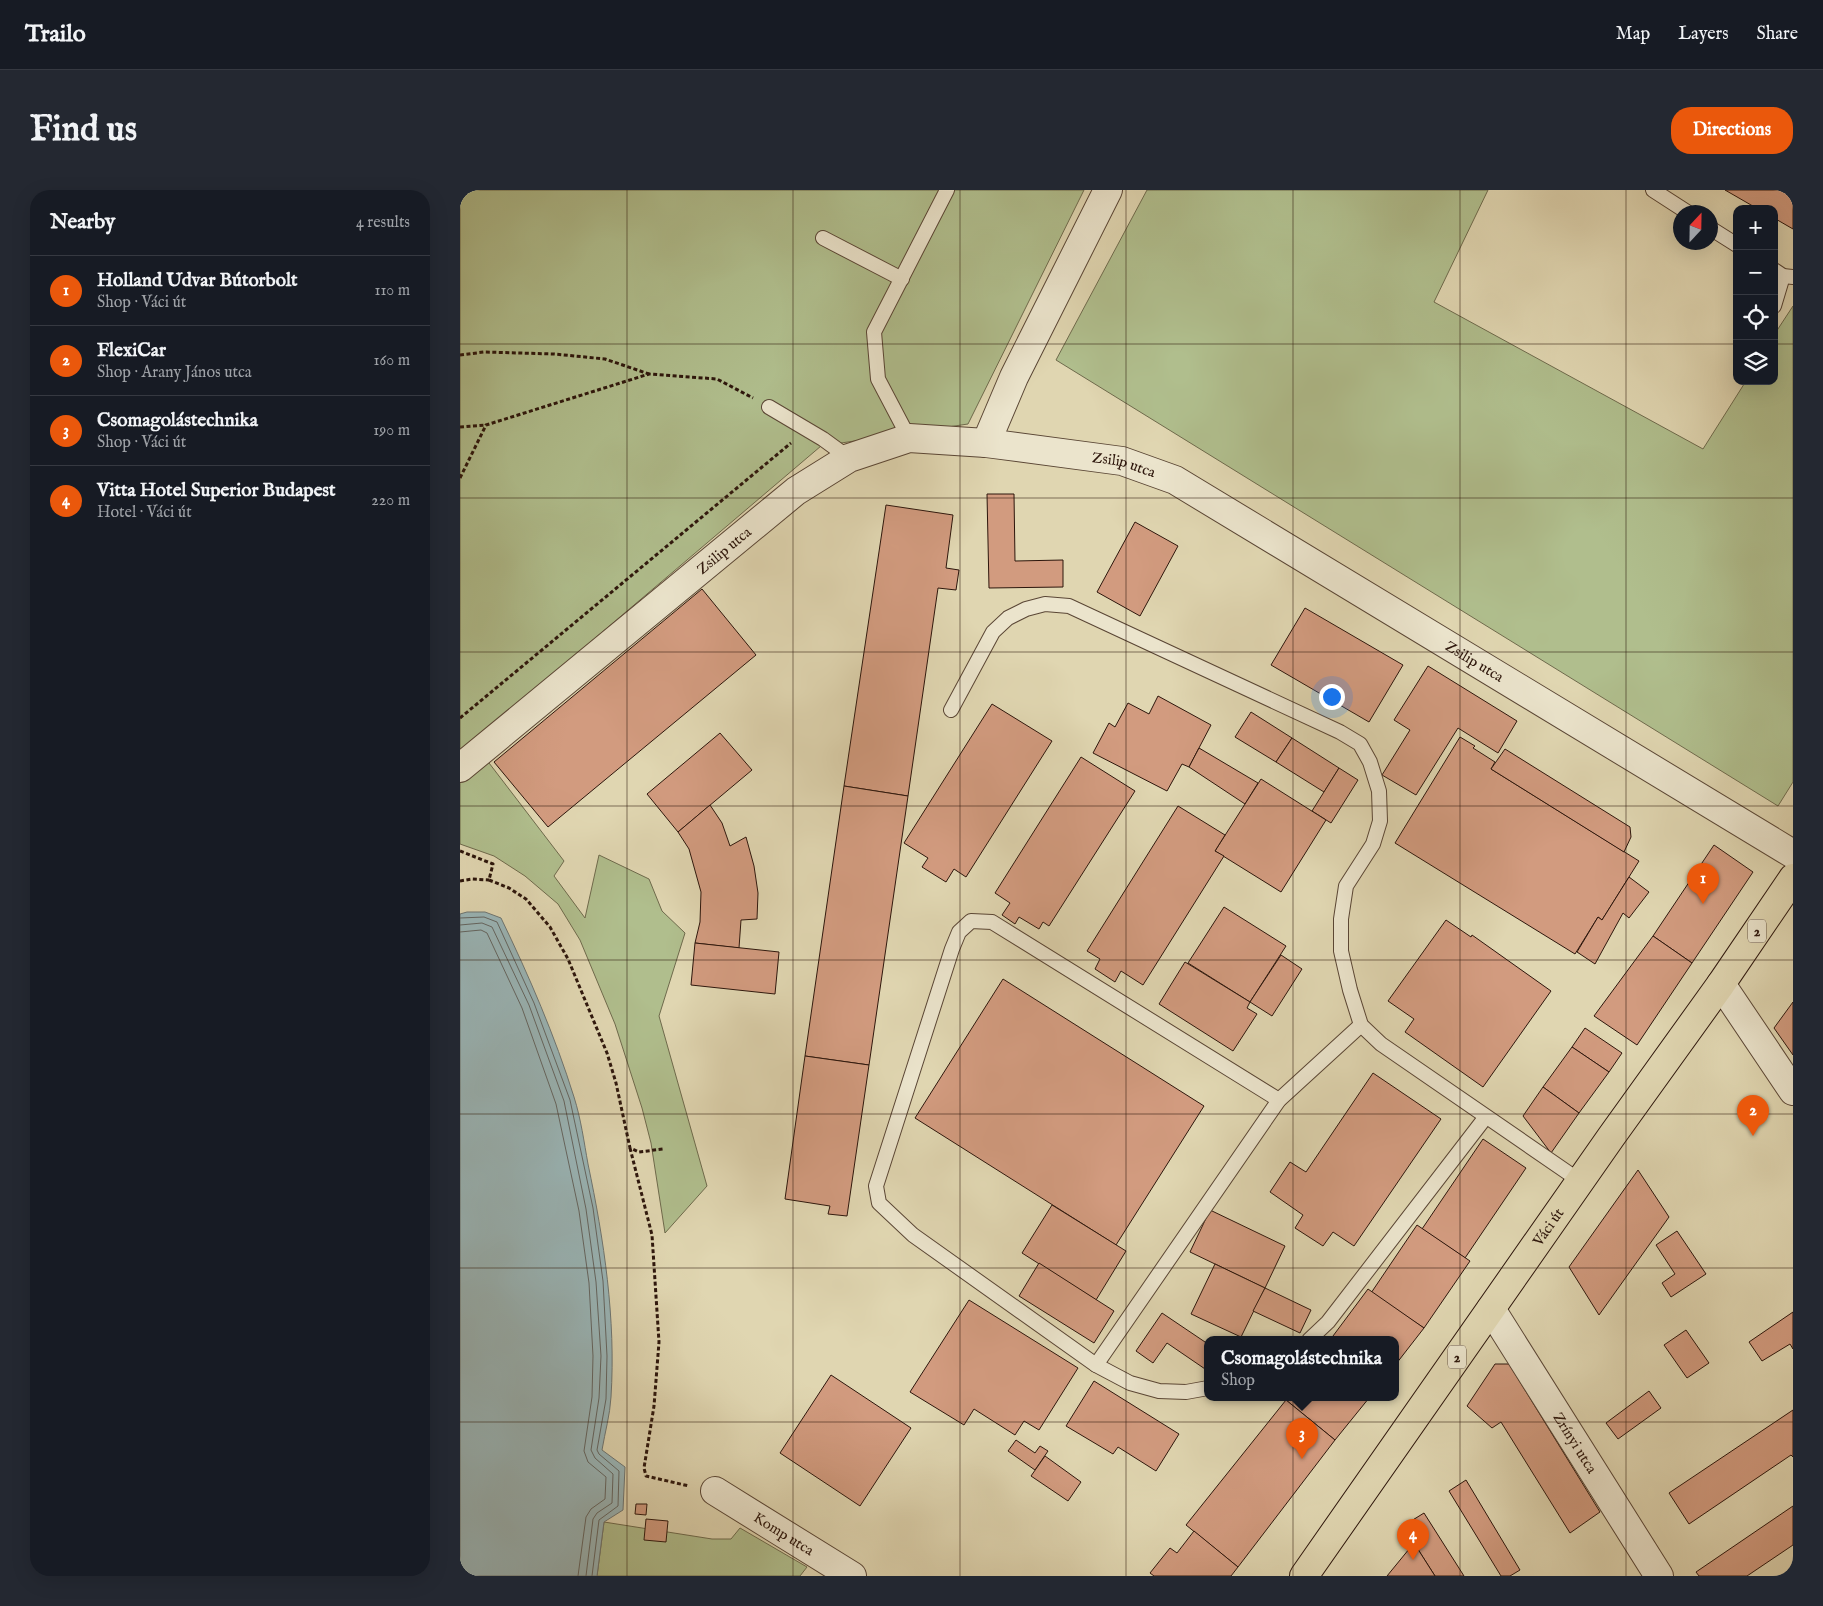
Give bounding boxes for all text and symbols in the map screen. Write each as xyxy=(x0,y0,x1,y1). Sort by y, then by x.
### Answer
text: Trailo xyxy=(25,19,86,50)
text: Map xyxy=(1616,23,1650,46)
text: Layers xyxy=(1678,23,1729,46)
text: Share xyxy=(1757,23,1798,46)
button: Directions xyxy=(1671,107,1793,154)
text: Find us xyxy=(30,108,137,153)
north arrow xyxy=(1673,205,1718,250)
map controls xyxy=(1733,205,1778,385)
button: + xyxy=(1733,205,1778,250)
text: Nearby xyxy=(50,209,115,236)
text: 4 results xyxy=(356,213,410,233)
button: − xyxy=(1733,250,1778,295)
text: Holland Udvar Bútorbolt xyxy=(97,269,298,293)
text: 1 xyxy=(63,281,69,301)
text: 110 m xyxy=(374,281,410,301)
text: Shop · Váci út xyxy=(97,293,186,313)
button: locate xyxy=(1733,295,1778,340)
text: FlexiCar xyxy=(97,339,166,363)
button: layers xyxy=(1733,340,1778,385)
text: 2 xyxy=(62,351,70,371)
text: 160 m xyxy=(374,351,410,371)
text: Shop · Arany János utca xyxy=(97,363,252,383)
text: Csomagolástechnika xyxy=(97,409,258,433)
text: 3 xyxy=(63,421,69,441)
text: 190 m xyxy=(373,421,410,441)
text: Shop · Váci út xyxy=(97,433,186,453)
street label: Zsilip utca xyxy=(1091,448,1159,482)
text: Vitta Hotel Superior Budapest xyxy=(97,479,336,503)
text: 4 xyxy=(62,491,70,511)
text: 220 m xyxy=(371,491,410,511)
text: Hotel · Váci út xyxy=(97,503,192,523)
street label: Zsilip utca xyxy=(693,522,756,579)
street label: Zsilip utca xyxy=(1442,637,1508,687)
your location xyxy=(1319,684,1345,710)
pin: 1 xyxy=(1687,863,1719,904)
road number: 2 xyxy=(1748,919,1766,942)
pin: 2 xyxy=(1737,1095,1769,1136)
street label: Váci út xyxy=(1528,1205,1568,1251)
popup xyxy=(1204,1336,1399,1401)
road number: 2 xyxy=(1448,1346,1466,1368)
text: Csomagolástechnika xyxy=(1221,1347,1382,1371)
text: Shop xyxy=(1221,1371,1255,1391)
street label: Zrínyi utca xyxy=(1548,1409,1601,1477)
pin: 3 xyxy=(1286,1418,1318,1459)
street label: Komp utca xyxy=(750,1508,818,1560)
pin: 4 xyxy=(1397,1519,1429,1560)

